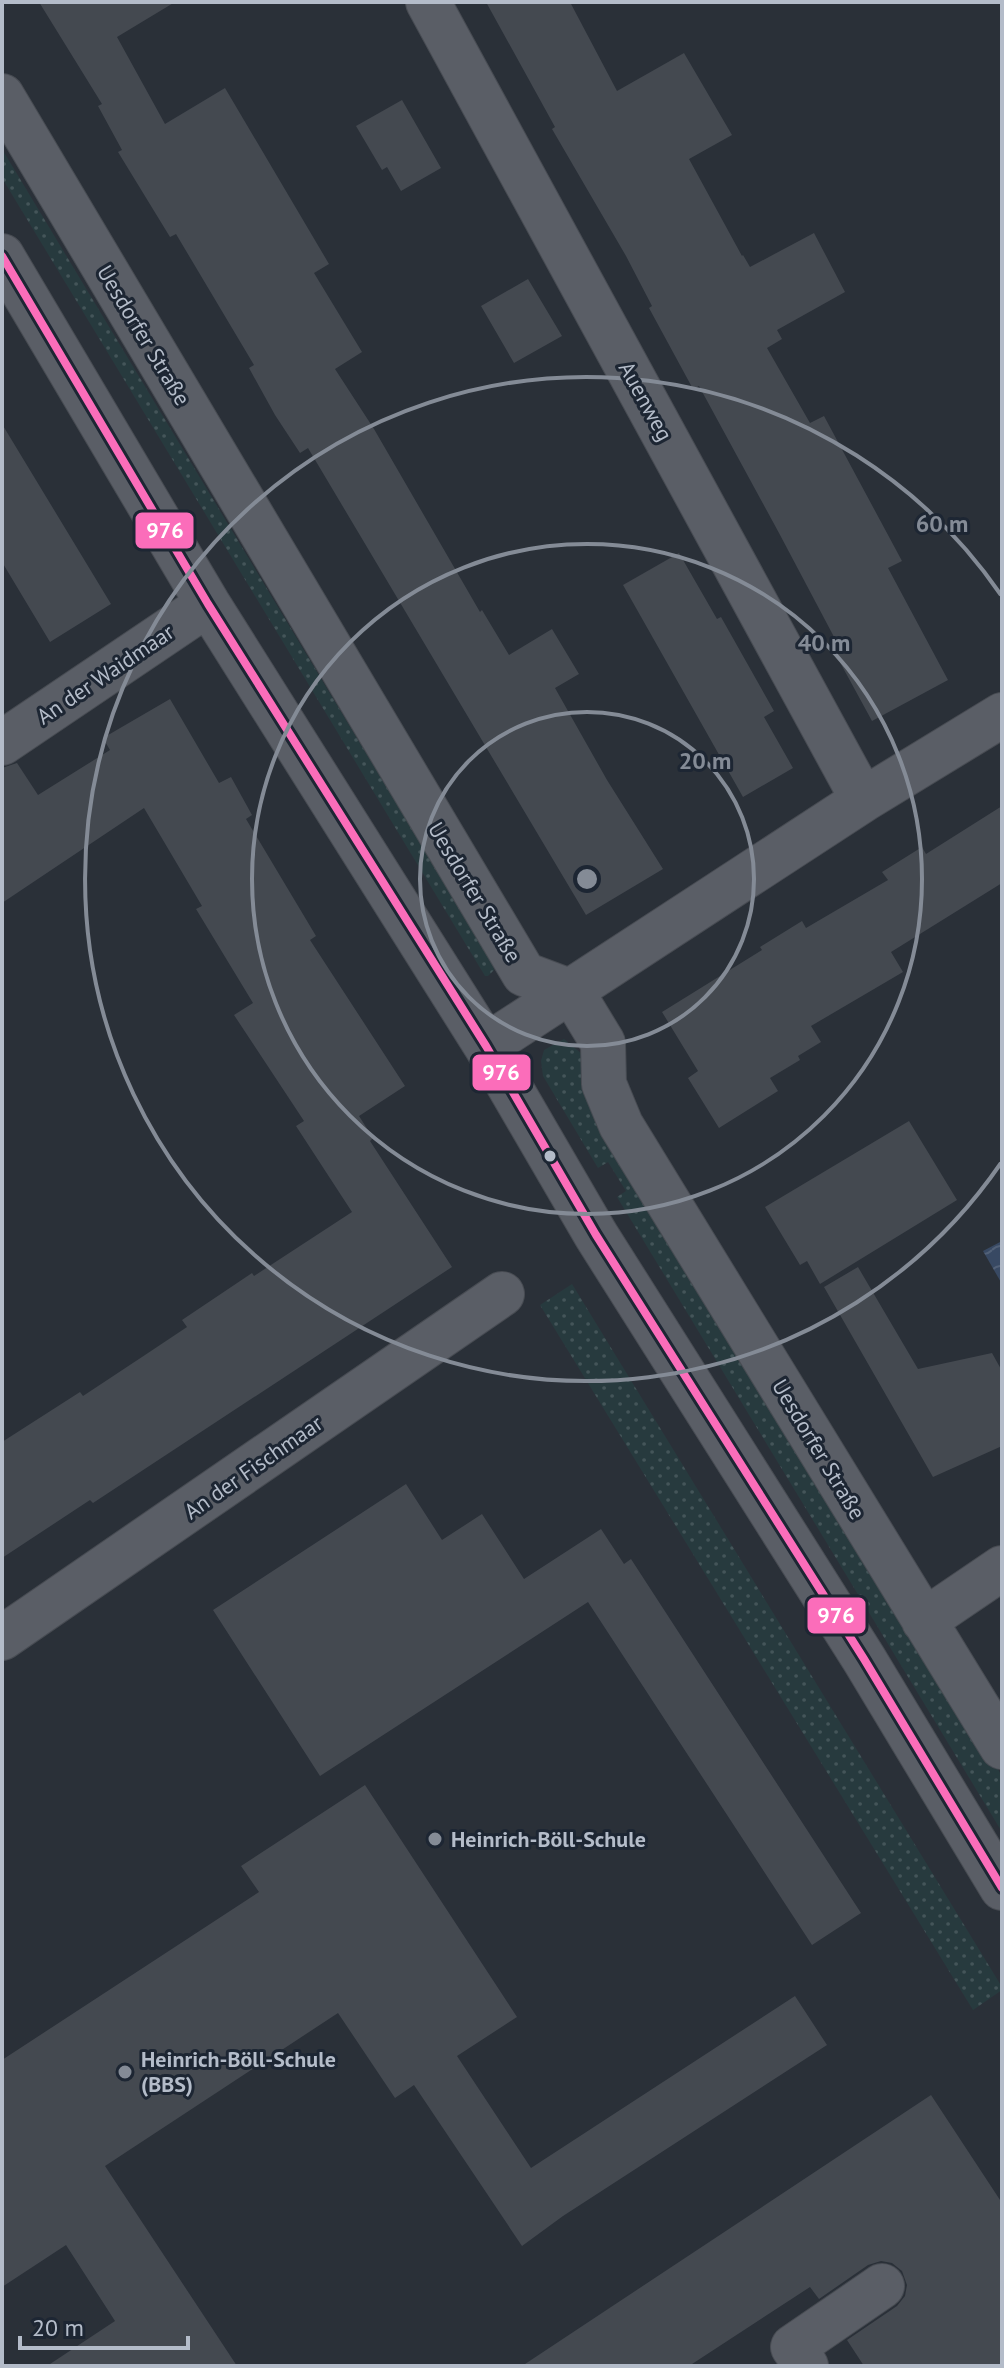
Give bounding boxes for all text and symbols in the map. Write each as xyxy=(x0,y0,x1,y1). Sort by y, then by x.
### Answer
street label: Uesdorfer Straße xyxy=(91,260,197,410)
street label: Auenweg xyxy=(613,356,679,446)
text: 60 m xyxy=(916,508,968,539)
line badge: 976 xyxy=(134,511,195,550)
text: 976 xyxy=(146,516,184,544)
street label: An der Waidmaar xyxy=(31,617,180,730)
text: 40 m xyxy=(798,627,850,658)
text: 20 m xyxy=(679,745,731,776)
street label: Uesdorfer Straße xyxy=(422,817,528,967)
centre of rings xyxy=(573,865,601,893)
line badge: 976 xyxy=(471,1053,532,1092)
text: 976 xyxy=(482,1058,520,1086)
unlabelled marker xyxy=(542,1148,558,1164)
street label: Uesdorfer Straße xyxy=(766,1374,872,1524)
street label: An der Fischmaar xyxy=(178,1409,328,1525)
line badge: 976 xyxy=(806,1596,867,1635)
text: 976 xyxy=(817,1601,855,1629)
place label: Heinrich-Böll-Schule xyxy=(451,1825,646,1853)
marker: Heinrich-Böll-Schule xyxy=(426,1830,444,1848)
place label: Heinrich-Böll-Schule (BBS) xyxy=(141,2045,336,2098)
marker: Heinrich-Böll-Schule (BBS) xyxy=(116,2063,134,2081)
scale bar xyxy=(20,2300,188,2350)
text: 20 m xyxy=(32,2312,84,2343)

